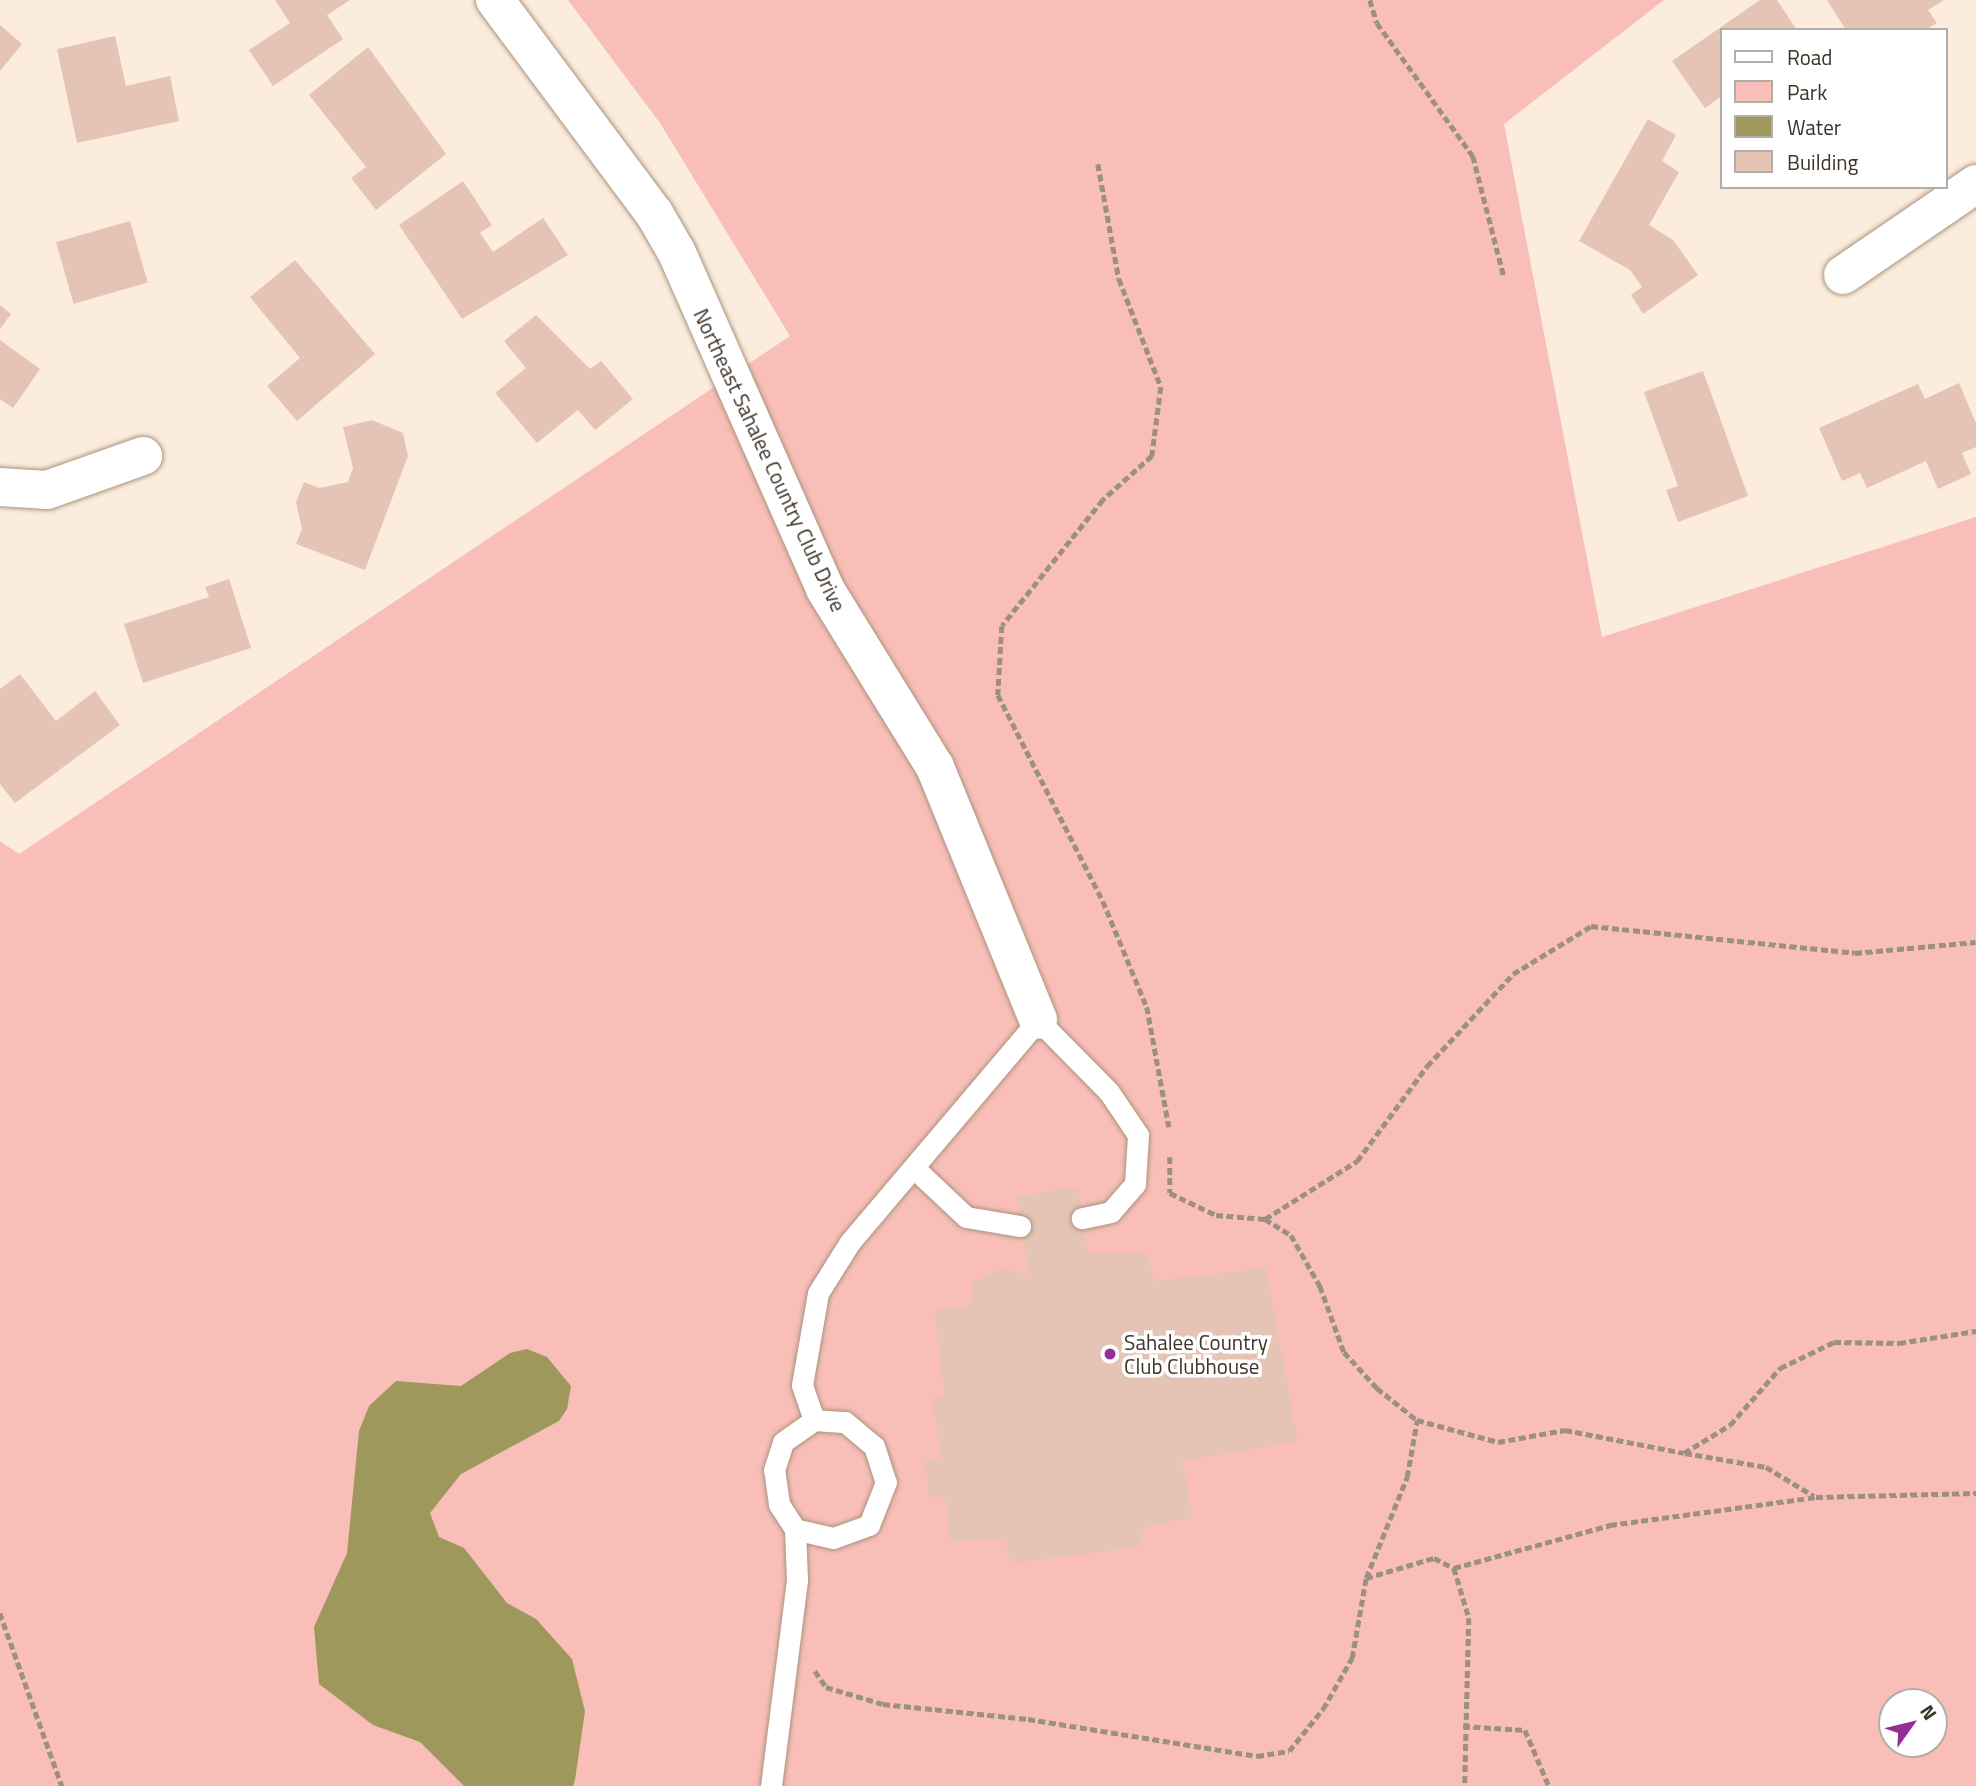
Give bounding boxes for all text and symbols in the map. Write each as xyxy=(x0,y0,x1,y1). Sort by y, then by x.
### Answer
legend xyxy=(1720,28,1948,189)
text: Road xyxy=(1787,41,1832,73)
text: Park xyxy=(1787,76,1827,108)
text: Water xyxy=(1787,111,1841,143)
text: Building xyxy=(1787,146,1858,178)
street label: Northeast Sahalee Country Club Drive xyxy=(689,304,851,616)
place label: Sahalee Country Club Clubhouse xyxy=(1124,1329,1268,1379)
marker: Sahalee Country Club Clubhouse xyxy=(1102,1346,1118,1362)
north arrow xyxy=(1878,1688,1948,1758)
text: N xyxy=(1913,1699,1945,1726)

